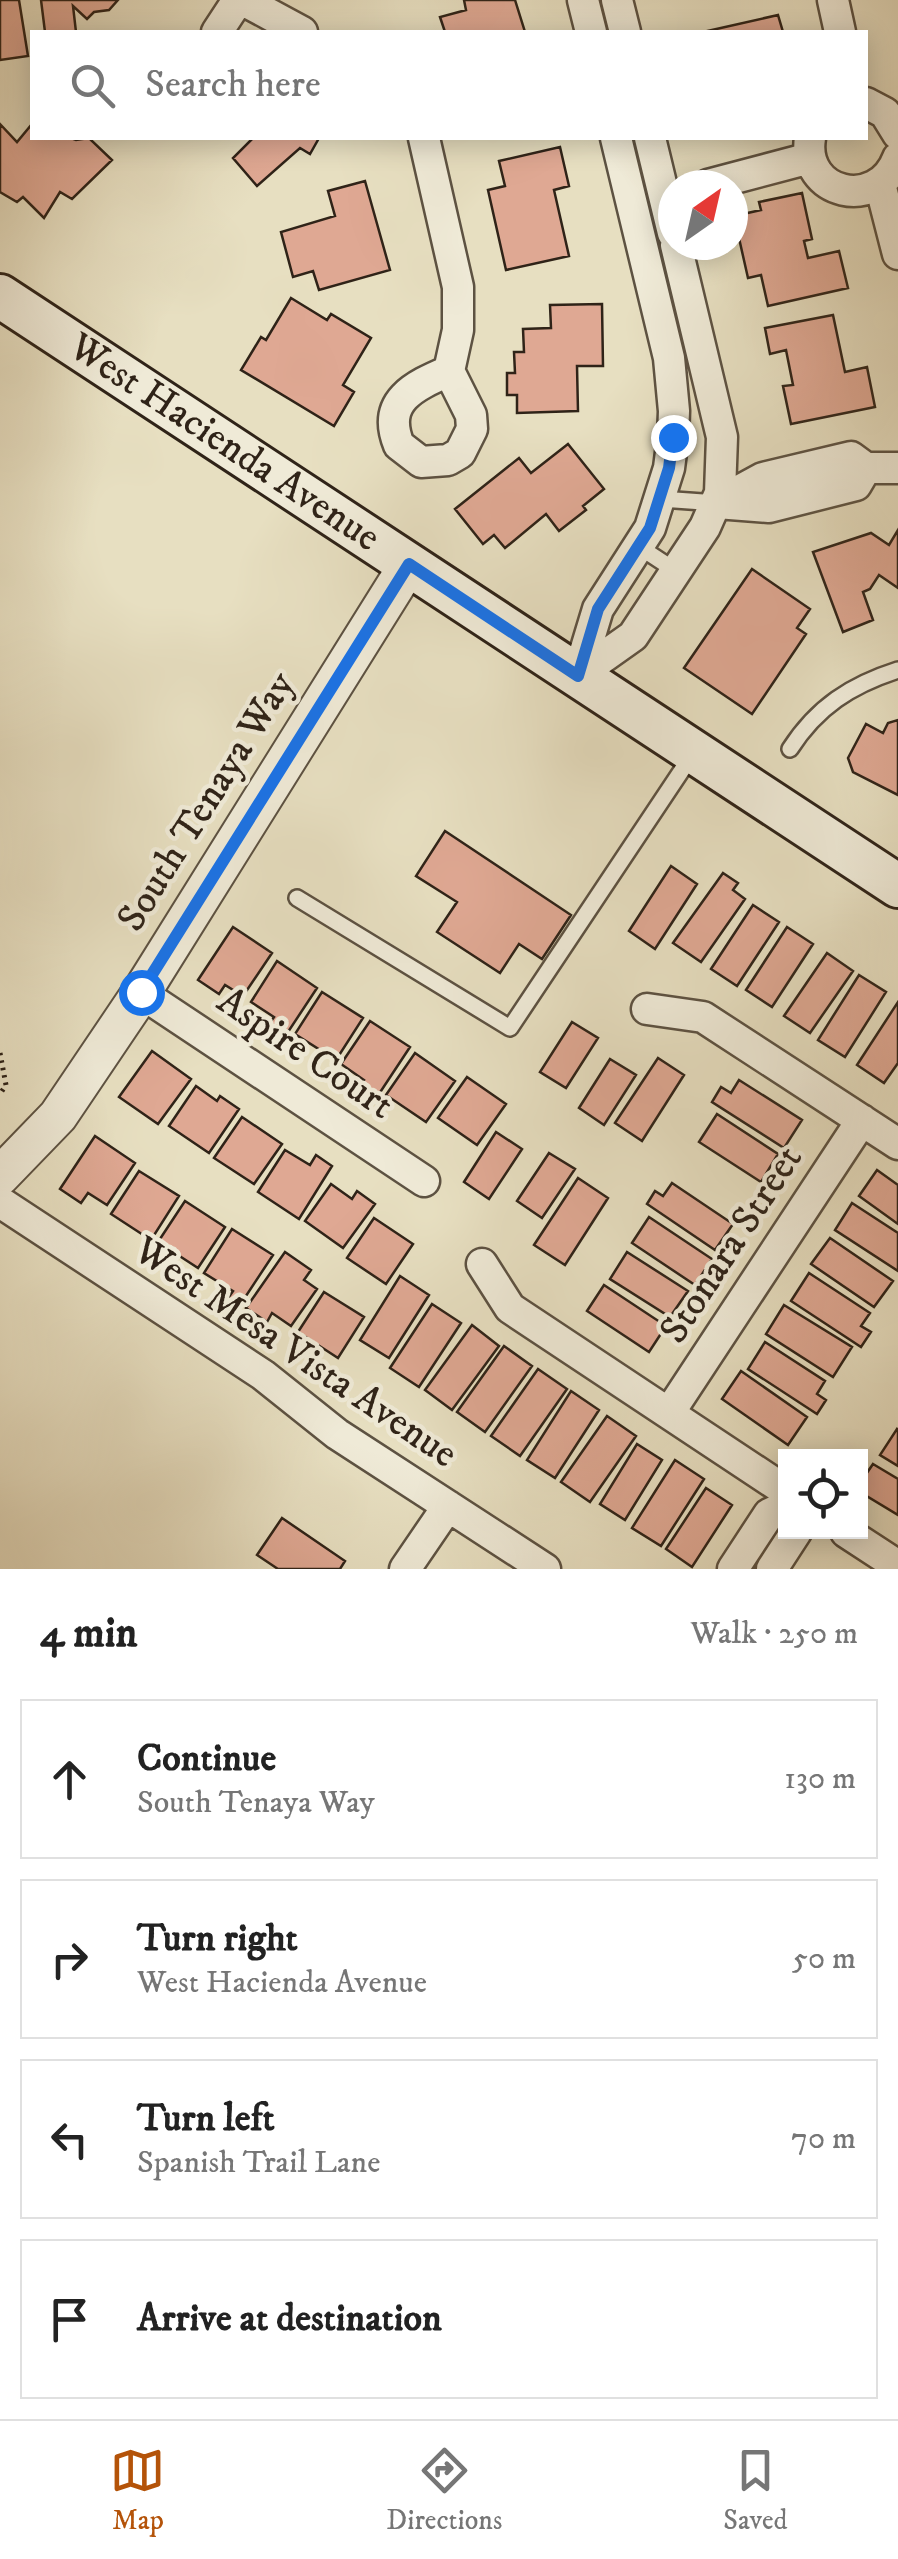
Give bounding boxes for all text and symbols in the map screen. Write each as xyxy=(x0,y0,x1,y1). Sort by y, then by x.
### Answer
search box xyxy=(30,30,868,140)
icon: search xyxy=(65,58,120,113)
text: Search here xyxy=(145,61,321,109)
north arrow xyxy=(658,170,748,260)
street label: West Hacienda Avenue xyxy=(58,322,389,564)
route end xyxy=(651,415,697,461)
street label: South Tenaya Way xyxy=(107,662,307,941)
route start xyxy=(119,970,165,1016)
street label: Aspire Court xyxy=(207,977,403,1131)
street label: Stonara Street xyxy=(649,1137,815,1353)
street label: West Mesa Vista Avenue xyxy=(123,1225,466,1480)
map controls xyxy=(778,1449,868,1539)
button: locate xyxy=(778,1449,868,1539)
text: 4 min xyxy=(40,1608,138,1660)
text: Walk · 250 m xyxy=(691,1614,858,1654)
text: Continue xyxy=(137,1735,276,1783)
icon: ahead xyxy=(42,1752,97,1807)
text: 130 m xyxy=(784,1759,856,1799)
text: South Tenaya Way xyxy=(137,1783,375,1823)
text: Turn right xyxy=(137,1915,298,1963)
icon: right xyxy=(42,1932,97,1987)
text: 50 m xyxy=(792,1939,856,1979)
text: West Hacienda Avenue xyxy=(137,1963,427,2003)
text: Turn left xyxy=(137,2095,275,2143)
icon: left xyxy=(42,2112,97,2167)
text: 70 m xyxy=(791,2119,856,2159)
text: Spanish Trail Lane xyxy=(137,2143,380,2183)
icon: arrive xyxy=(42,2292,97,2347)
text: Arrive at destination xyxy=(137,2295,442,2343)
tab: Map xyxy=(110,2443,165,2538)
tab: Directions xyxy=(386,2443,502,2538)
tab: Saved xyxy=(723,2443,788,2538)

